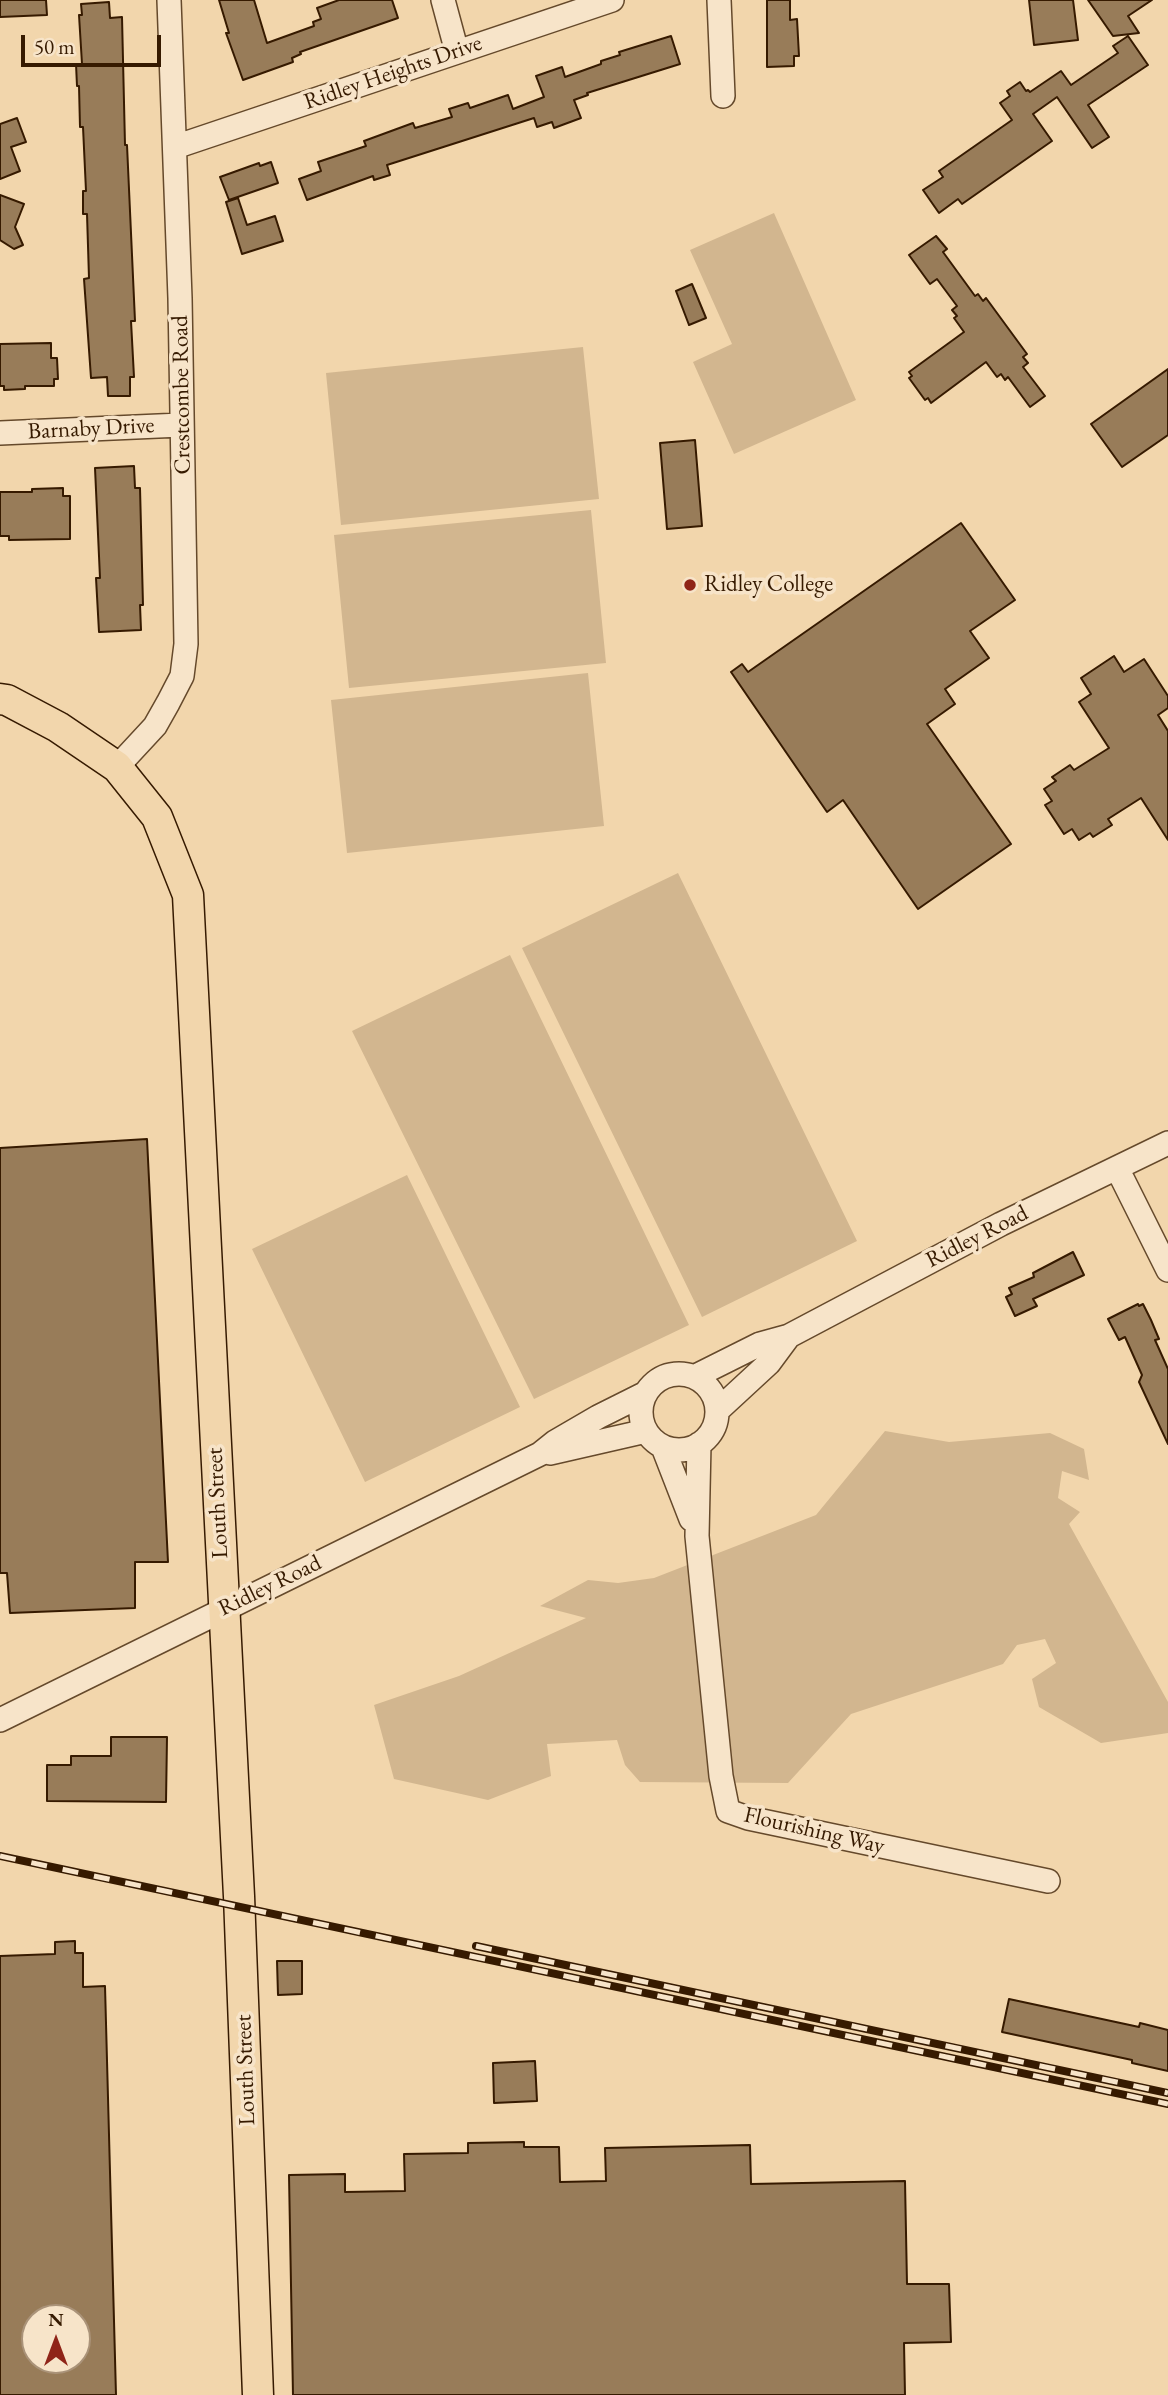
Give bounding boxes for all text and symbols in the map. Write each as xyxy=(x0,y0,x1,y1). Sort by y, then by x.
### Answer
scale bar xyxy=(24,21,164,65)
street label: Ridley Heights Drive xyxy=(300,30,486,116)
text: 50 m xyxy=(34,33,75,60)
street label: Crestcombe Road xyxy=(167,315,197,475)
street label: Barnaby Drive xyxy=(27,412,155,446)
place label: Ridley College xyxy=(704,571,833,599)
marker: Ridley College xyxy=(682,577,698,593)
street label: Ridley Road xyxy=(921,1200,1033,1274)
street label: Louth Street xyxy=(201,1447,235,1559)
street label: Ridley Road xyxy=(214,1549,326,1623)
street label: Flourishing Way xyxy=(741,1801,887,1861)
street label: Louth Street xyxy=(230,2014,262,2126)
north arrow xyxy=(21,2304,91,2374)
text: N xyxy=(48,2307,64,2332)

